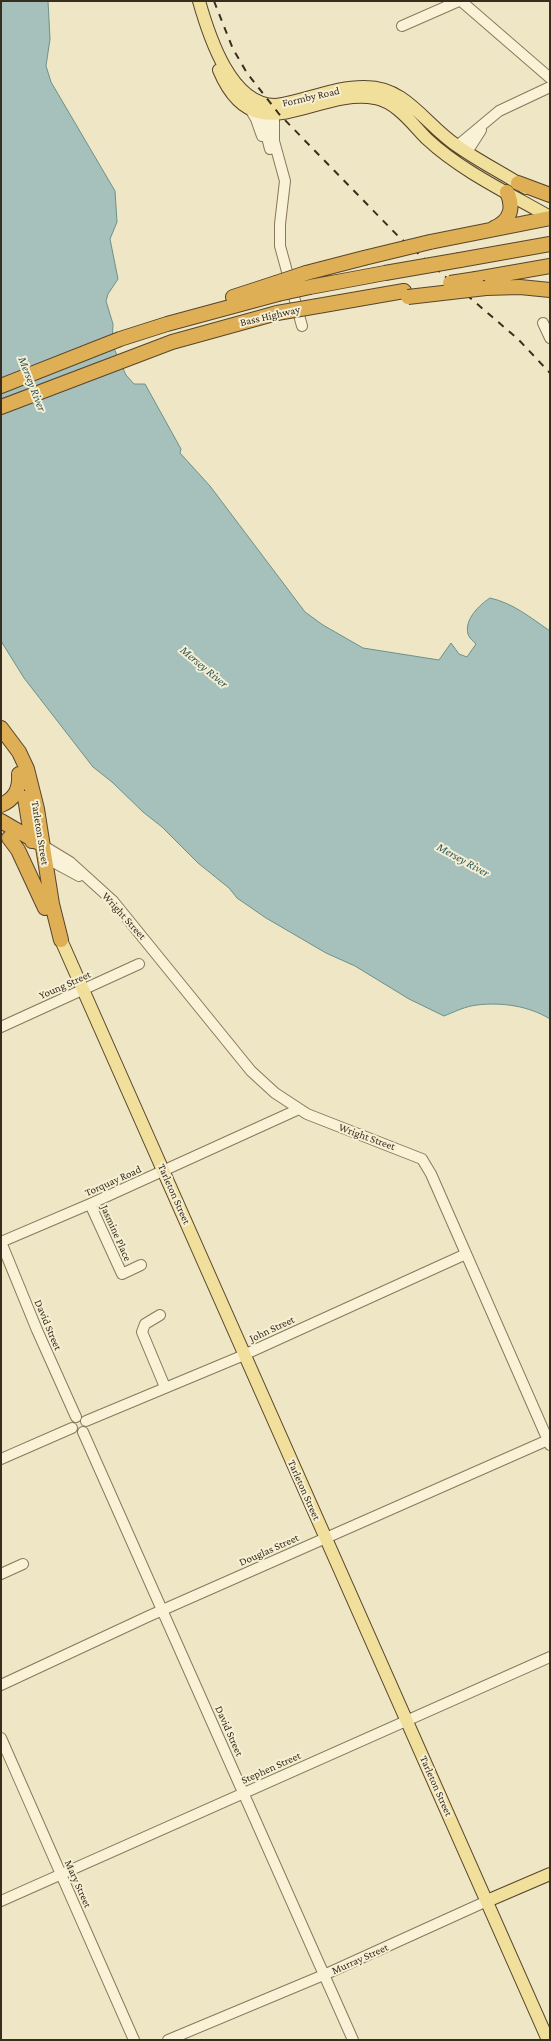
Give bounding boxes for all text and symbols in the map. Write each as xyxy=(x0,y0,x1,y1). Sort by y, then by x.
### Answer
street label: Formby Road xyxy=(281,84,341,110)
street label: Bass Highway xyxy=(239,303,301,329)
water label: Mersey River xyxy=(15,355,49,413)
water label: Mersey River xyxy=(177,643,231,691)
street label: Tarleton Street xyxy=(28,800,52,866)
water label: Mersey River xyxy=(434,840,492,880)
street label: Wright Street xyxy=(99,890,149,942)
street label: Young Street xyxy=(37,968,93,1002)
street label: Wright Street xyxy=(337,1121,397,1153)
street label: Tarleton Street xyxy=(155,1162,193,1226)
street label: Torquay Road xyxy=(83,1163,143,1199)
street label: Jasmine Place xyxy=(98,1203,134,1263)
street label: David Street xyxy=(31,1298,65,1352)
street label: John Street xyxy=(247,1313,297,1345)
street label: Tarleton Street xyxy=(285,1458,323,1522)
street label: Douglas Street xyxy=(237,1531,301,1569)
street label: David Street xyxy=(212,1704,246,1758)
street label: Stephen Street xyxy=(239,1749,303,1787)
street label: Tarleton Street xyxy=(417,1754,455,1818)
street label: Mary Street xyxy=(62,1858,94,1910)
street label: Murray Street xyxy=(330,1941,390,1977)

